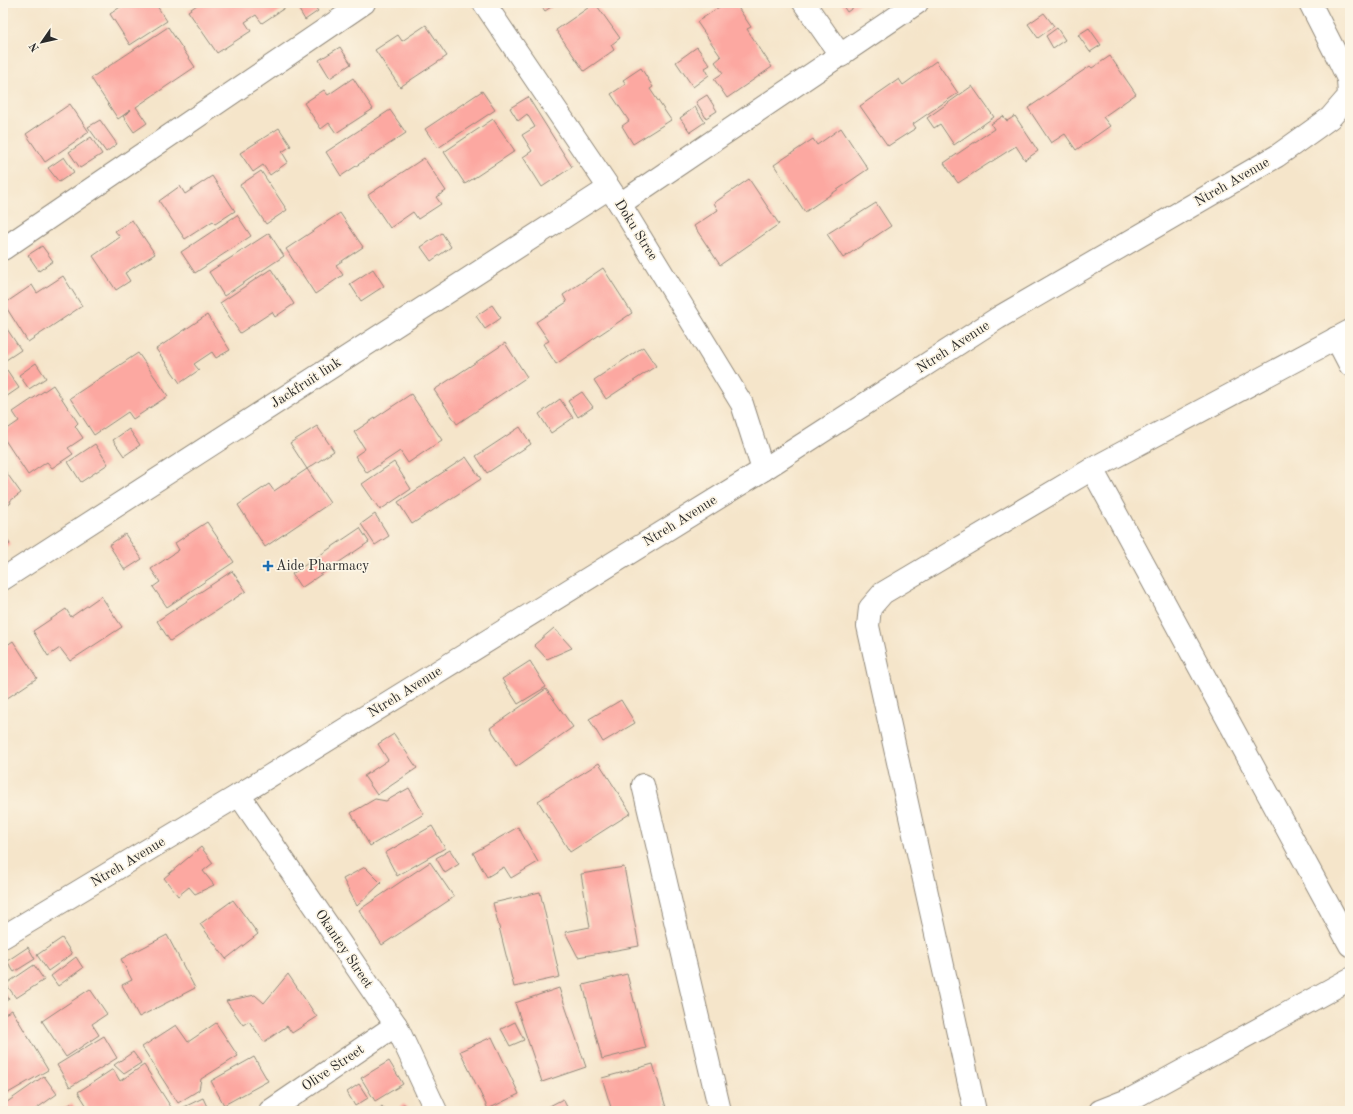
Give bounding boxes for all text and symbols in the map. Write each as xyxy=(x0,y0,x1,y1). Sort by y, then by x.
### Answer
north arrow xyxy=(22,22,62,62)
text: N xyxy=(28,40,42,53)
street label: Ntreh Avenue xyxy=(1192,155,1272,209)
street label: Doku Stree xyxy=(612,197,660,263)
street label: Ntreh Avenue xyxy=(914,318,992,376)
street label: Jackfruit link xyxy=(268,355,344,411)
street label: Ntreh Avenue xyxy=(641,493,719,549)
place label: Aide Pharmacy xyxy=(276,559,370,573)
marker: Aide Pharmacy xyxy=(263,561,273,571)
street label: Ntreh Avenue xyxy=(366,664,444,720)
street label: Ntreh Avenue xyxy=(88,834,168,890)
street label: Okantey Street xyxy=(313,907,375,991)
street label: Olive Street xyxy=(299,1042,367,1094)

